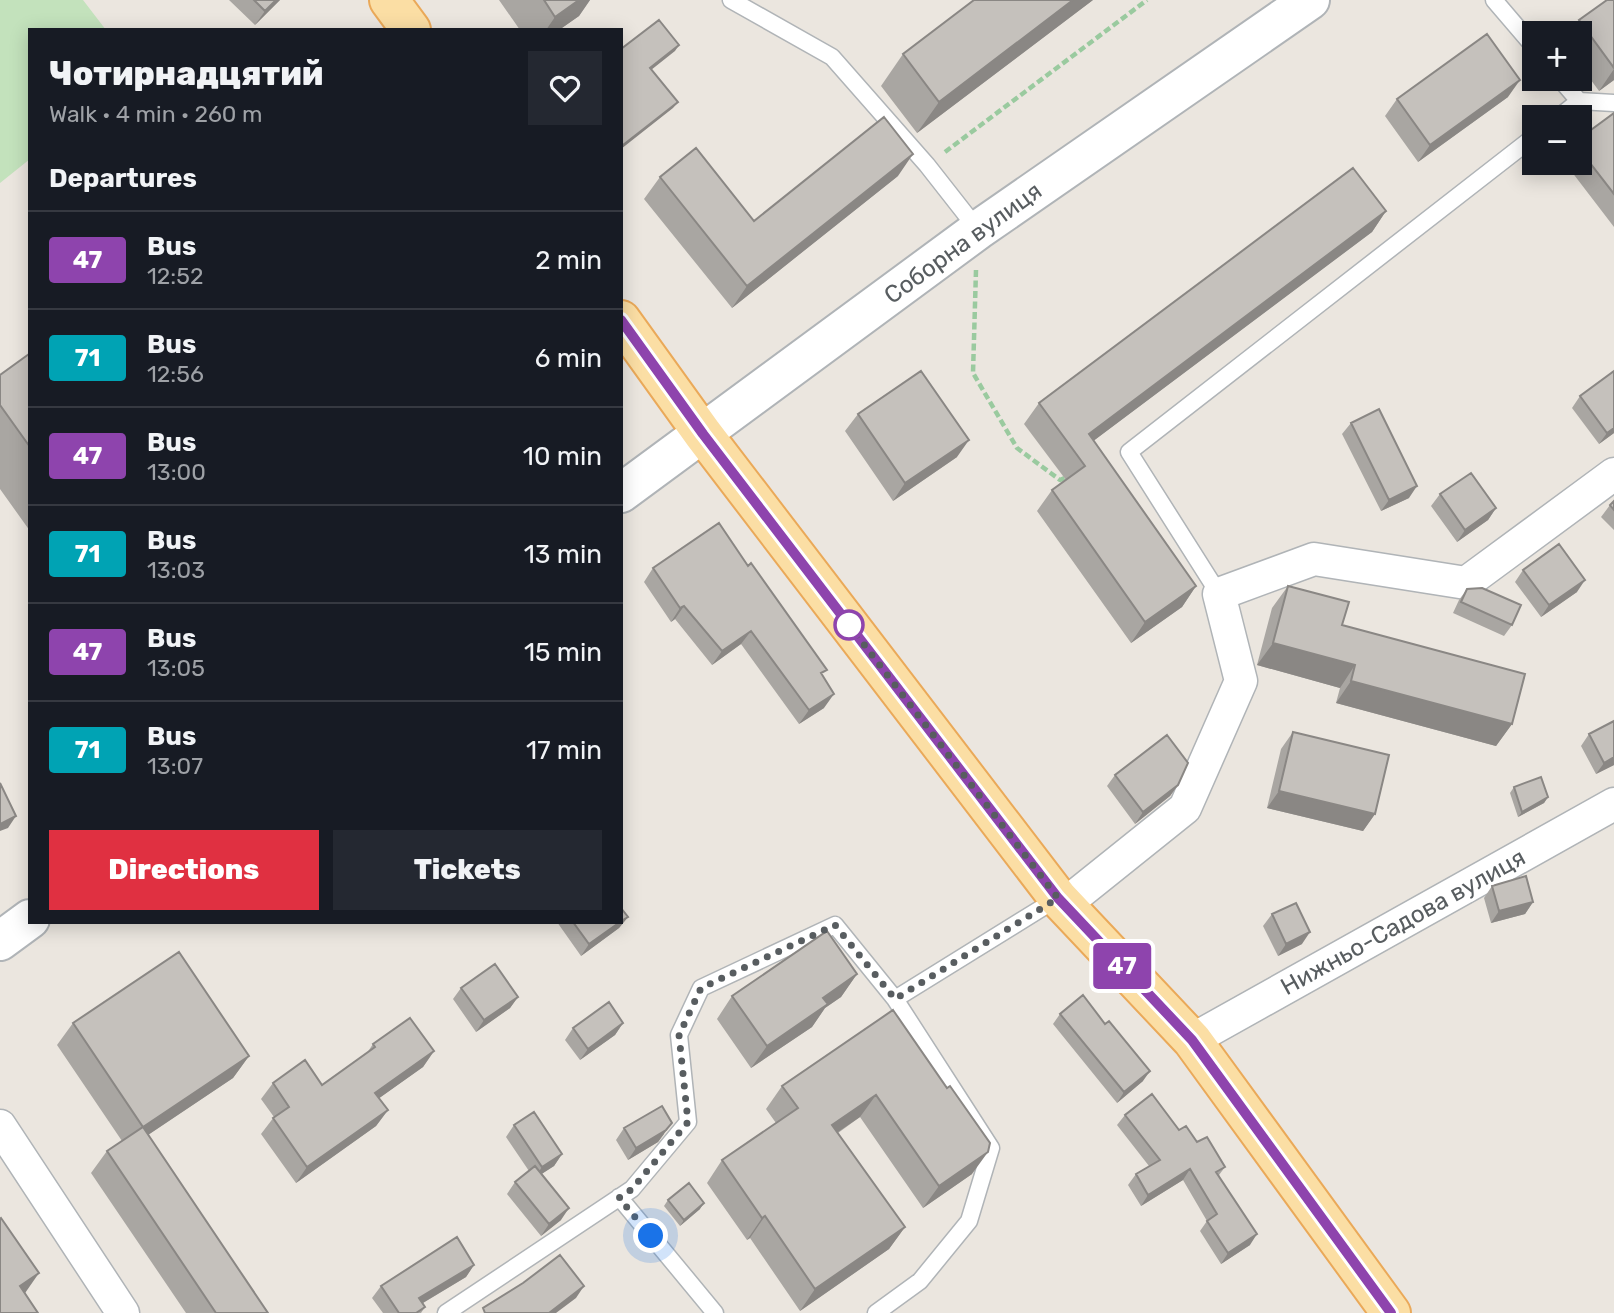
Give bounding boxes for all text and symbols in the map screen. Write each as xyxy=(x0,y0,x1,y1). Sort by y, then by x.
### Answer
map controls xyxy=(1522,21,1592,175)
button: + xyxy=(1522,21,1592,91)
button: heart xyxy=(528,51,602,125)
text: Чотирнадцятий xyxy=(49,54,323,93)
text: Walk · 4 min · 260 m xyxy=(49,100,263,128)
button: − xyxy=(1522,105,1592,175)
text: Departures xyxy=(49,163,197,194)
street label: Соборна вулиця xyxy=(879,176,1047,310)
text: Bus xyxy=(147,231,196,262)
text: 2 min xyxy=(535,245,602,276)
text: 47 xyxy=(73,246,102,274)
text: 12:52 xyxy=(147,262,203,290)
text: Bus xyxy=(147,329,196,360)
text: 6 min xyxy=(535,343,602,374)
text: 71 xyxy=(75,344,100,372)
text: 12:56 xyxy=(147,360,204,388)
text: Bus xyxy=(147,427,196,458)
text: 10 min xyxy=(523,441,602,472)
text: 47 xyxy=(73,442,102,470)
text: 13:00 xyxy=(147,458,206,486)
text: Bus xyxy=(147,525,196,556)
text: 13 min xyxy=(524,539,602,570)
text: 71 xyxy=(75,540,100,568)
text: 13:03 xyxy=(147,556,205,584)
unlabelled marker xyxy=(834,610,864,640)
text: Bus xyxy=(147,623,196,654)
text: 15 min xyxy=(524,637,602,668)
text: 47 xyxy=(73,638,102,666)
text: 13:05 xyxy=(147,654,205,682)
text: Bus xyxy=(147,721,196,752)
text: 17 min xyxy=(526,735,602,766)
text: 71 xyxy=(75,736,100,764)
text: 13:07 xyxy=(147,752,203,780)
button: Directions xyxy=(49,830,319,910)
button: Tickets xyxy=(333,830,602,910)
street label: Нижньо-Садова вулиця xyxy=(1276,843,1530,1001)
line badge: 47 xyxy=(1090,943,1154,989)
text: 47 xyxy=(1107,952,1137,980)
your location xyxy=(633,1218,668,1253)

